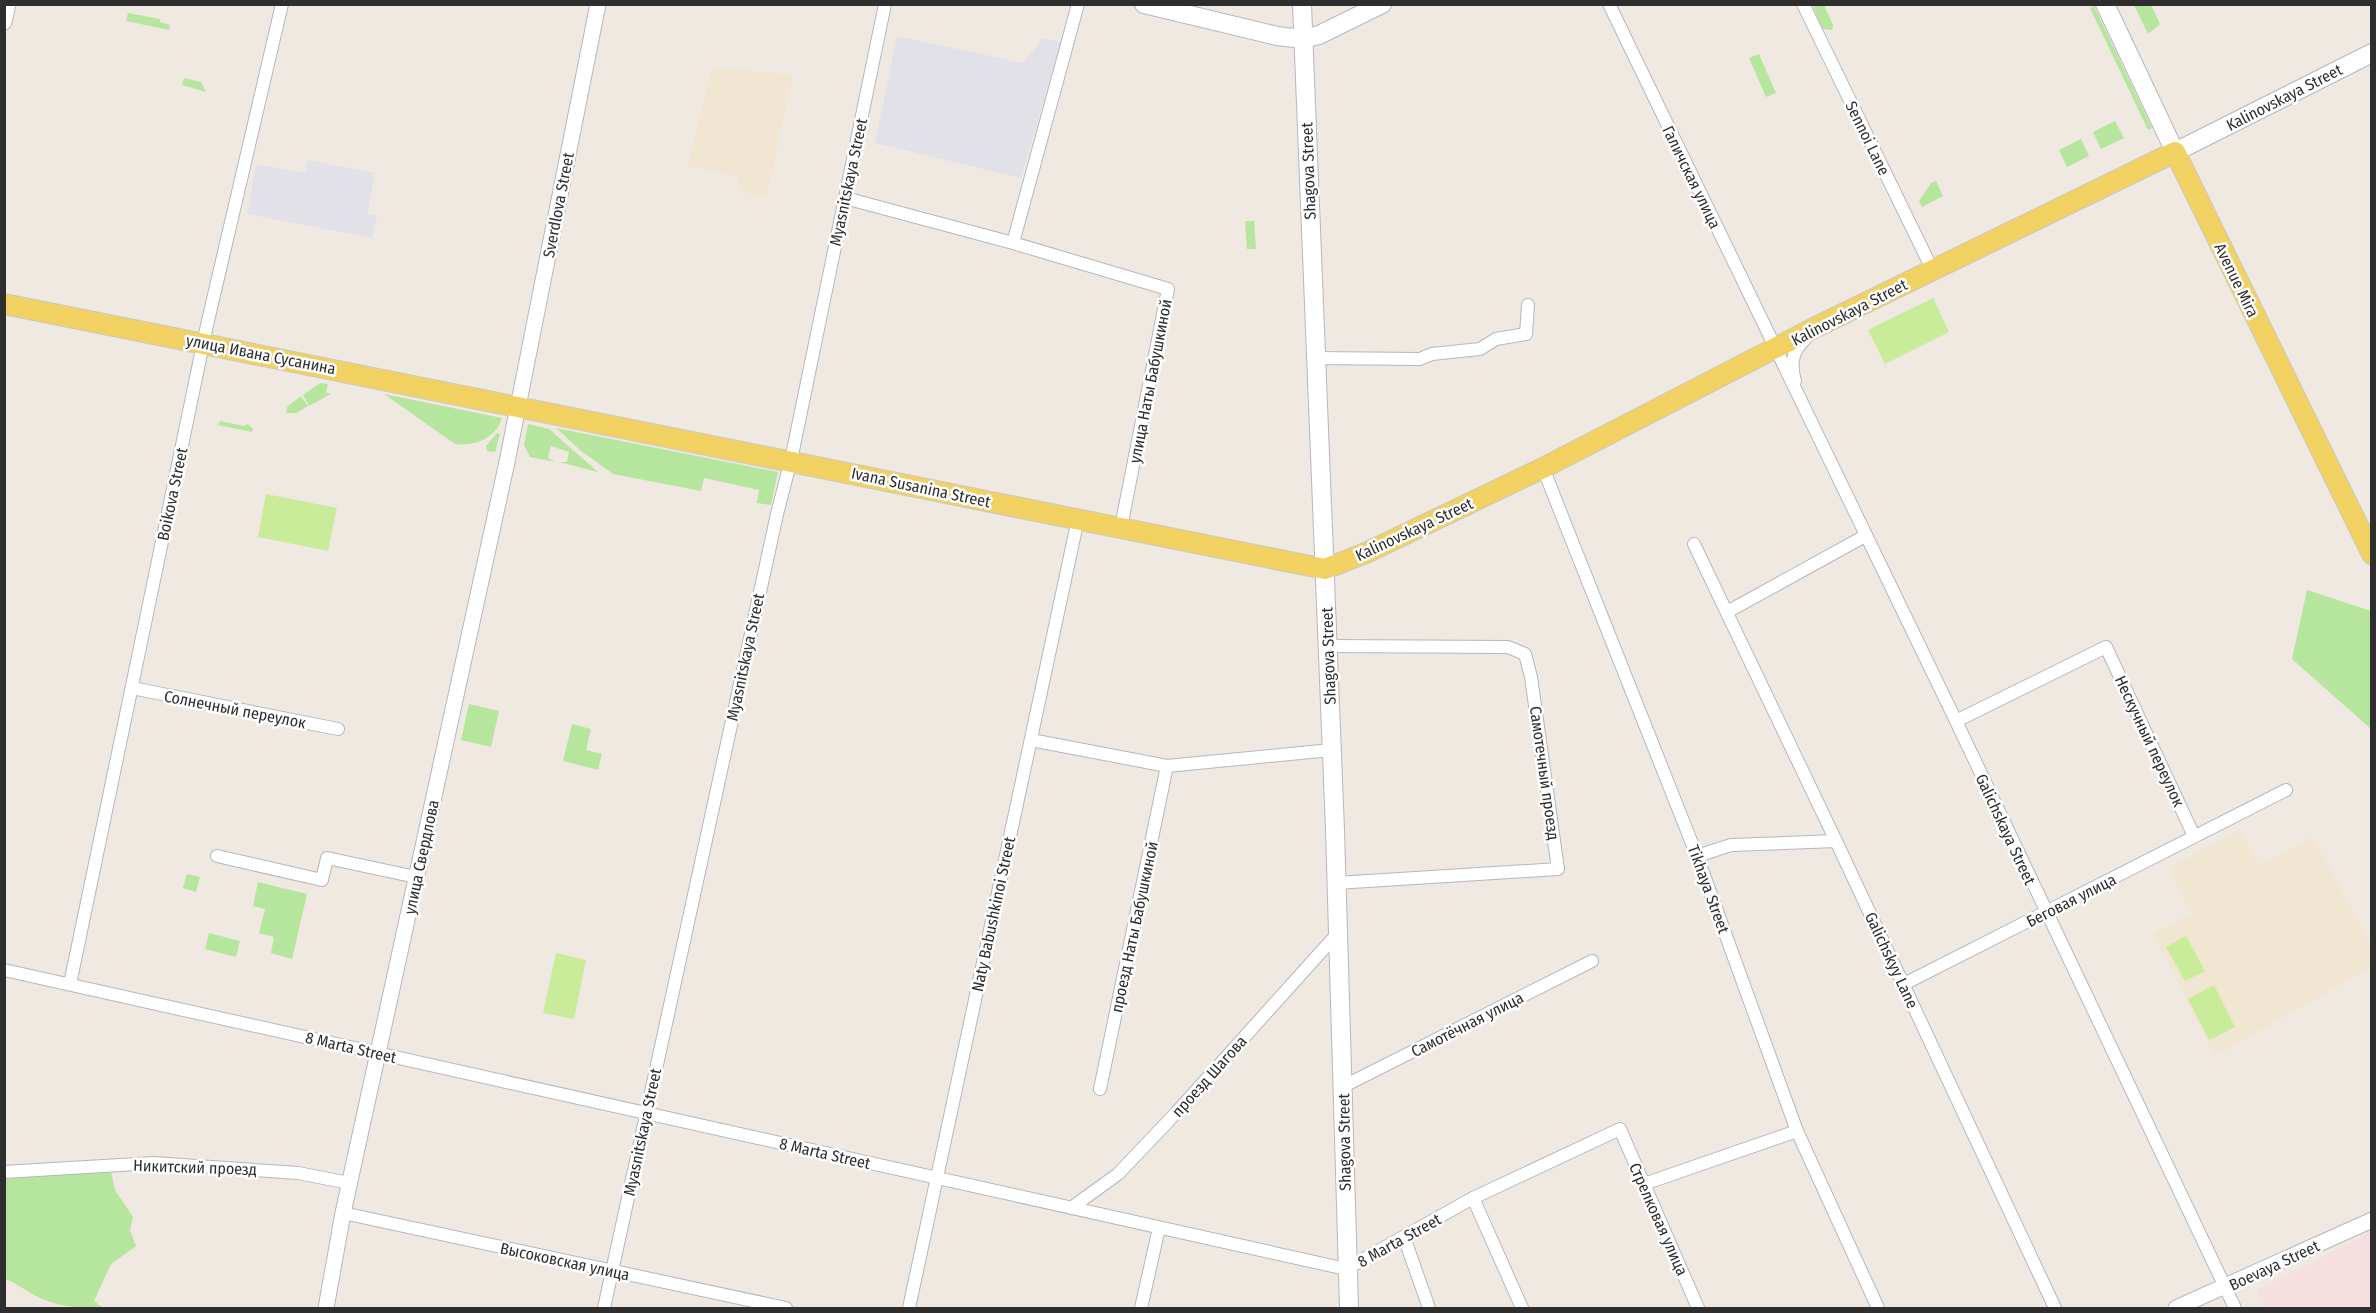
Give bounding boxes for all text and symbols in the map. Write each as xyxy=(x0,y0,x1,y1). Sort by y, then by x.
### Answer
street label: Kalinovskaya Street xyxy=(2223,60,2346,135)
street label: Sennoi Lane xyxy=(1841,98,1894,178)
street label: Myasnitskaya Street xyxy=(826,116,871,248)
street label: Shagova Street xyxy=(1297,121,1320,220)
street label: Галичская улица xyxy=(1658,123,1725,232)
street label: Sverdlova Street xyxy=(539,150,578,259)
street label: Avenue Mira xyxy=(2210,240,2263,321)
street label: Kalinovskaya Street xyxy=(1788,275,1911,350)
street label: улица Наты Бабушкиной xyxy=(1125,297,1176,465)
street label: улица Ивана Сусанина xyxy=(185,331,337,378)
street label: Boikova Street xyxy=(153,445,192,542)
street label: Ivana Susanina Street xyxy=(850,463,993,512)
street label: Kalinovskaya Street xyxy=(1352,494,1477,565)
street label: Myasnitskaya Street xyxy=(723,591,768,723)
street label: Shagova Street xyxy=(1317,606,1340,705)
street label: Нескучный переулок xyxy=(2111,673,2188,810)
street label: Солнечный переулок xyxy=(162,686,308,733)
street label: Самотечный проезд xyxy=(1526,705,1563,841)
street label: Galichskaya Street xyxy=(1972,771,2040,888)
street label: улица Свердлова xyxy=(400,798,443,916)
street label: Naty Babushkinoi Street xyxy=(968,834,1019,993)
street label: проезд Наты Бабушкиной xyxy=(1107,840,1162,1014)
street label: Tikhaya Street xyxy=(1684,842,1734,937)
street label: Беговая улица xyxy=(2023,870,2119,931)
street label: Galichskyy Lane xyxy=(1861,909,1922,1011)
street label: Самотёчная улица xyxy=(1408,988,1527,1061)
street label: 8 Marta Street xyxy=(304,1028,399,1067)
street label: проезд Шагова xyxy=(1168,1032,1251,1121)
street label: Myasnitskaya Street xyxy=(620,1066,665,1198)
street label: Shagova Street xyxy=(1334,1092,1355,1191)
street label: 8 Marta Street xyxy=(778,1134,873,1173)
street label: Никитский проезд xyxy=(133,1156,257,1179)
street label: Стрелковая улица xyxy=(1625,1160,1692,1279)
street label: 8 Marta Street xyxy=(1354,1209,1445,1271)
street label: Boevaya Street xyxy=(2226,1236,2323,1295)
street label: Высоковская улица xyxy=(498,1238,632,1285)

